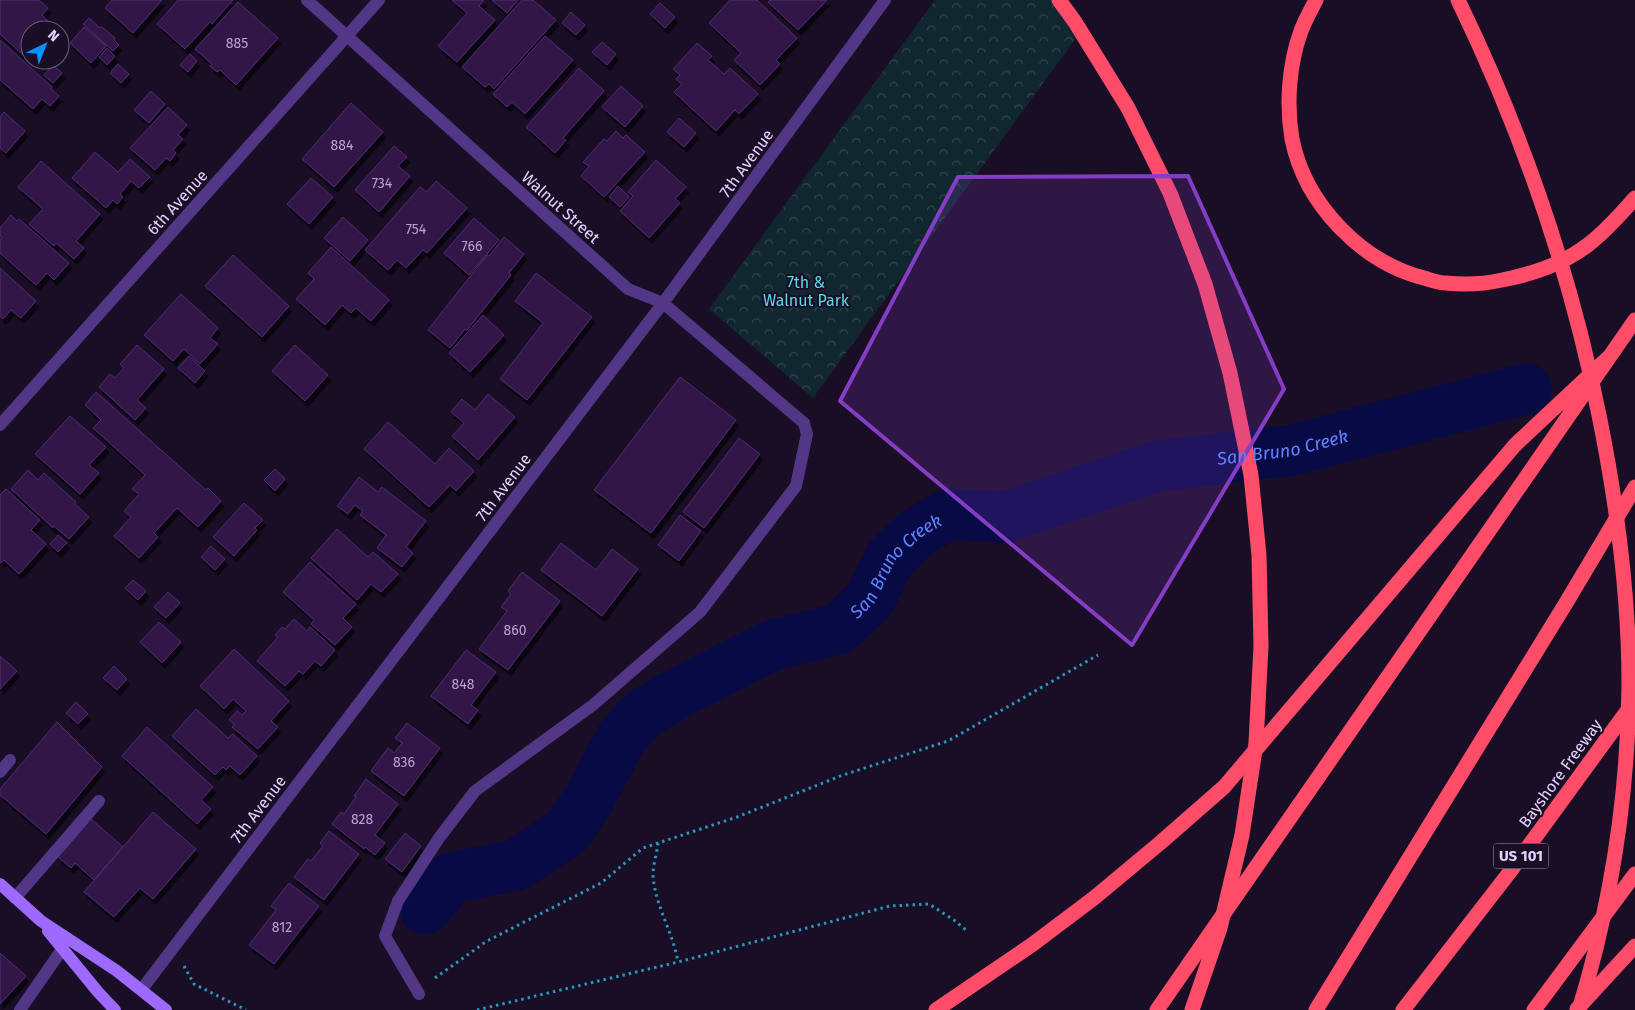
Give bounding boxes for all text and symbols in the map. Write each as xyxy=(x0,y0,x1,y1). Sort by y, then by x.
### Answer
north arrow xyxy=(20,20,70,70)
text: N xyxy=(44,26,63,45)
house number: 885 xyxy=(226,35,248,52)
street label: 7th Avenue xyxy=(715,126,777,201)
house number: 884 xyxy=(331,137,354,154)
street label: 6th Avenue xyxy=(143,166,212,239)
street label: Walnut Street xyxy=(518,167,604,247)
house number: 734 xyxy=(372,175,393,192)
house number: 754 xyxy=(406,221,427,238)
house number: 766 xyxy=(462,238,482,255)
park label: 7th & Walnut Park xyxy=(763,273,850,310)
water label: San Bruno Creek xyxy=(1215,425,1351,470)
street label: 7th Avenue xyxy=(472,450,535,525)
water label: San Bruno Creek xyxy=(845,509,946,624)
house number: 860 xyxy=(504,622,527,639)
house number: 848 xyxy=(452,676,475,693)
street label: Bayshore Freeway xyxy=(1515,715,1606,831)
house number: 836 xyxy=(393,754,415,771)
street label: 7th Avenue xyxy=(227,772,290,847)
house number: 828 xyxy=(351,811,373,828)
road number: US 101 xyxy=(1494,844,1548,868)
house number: 812 xyxy=(272,919,292,936)

